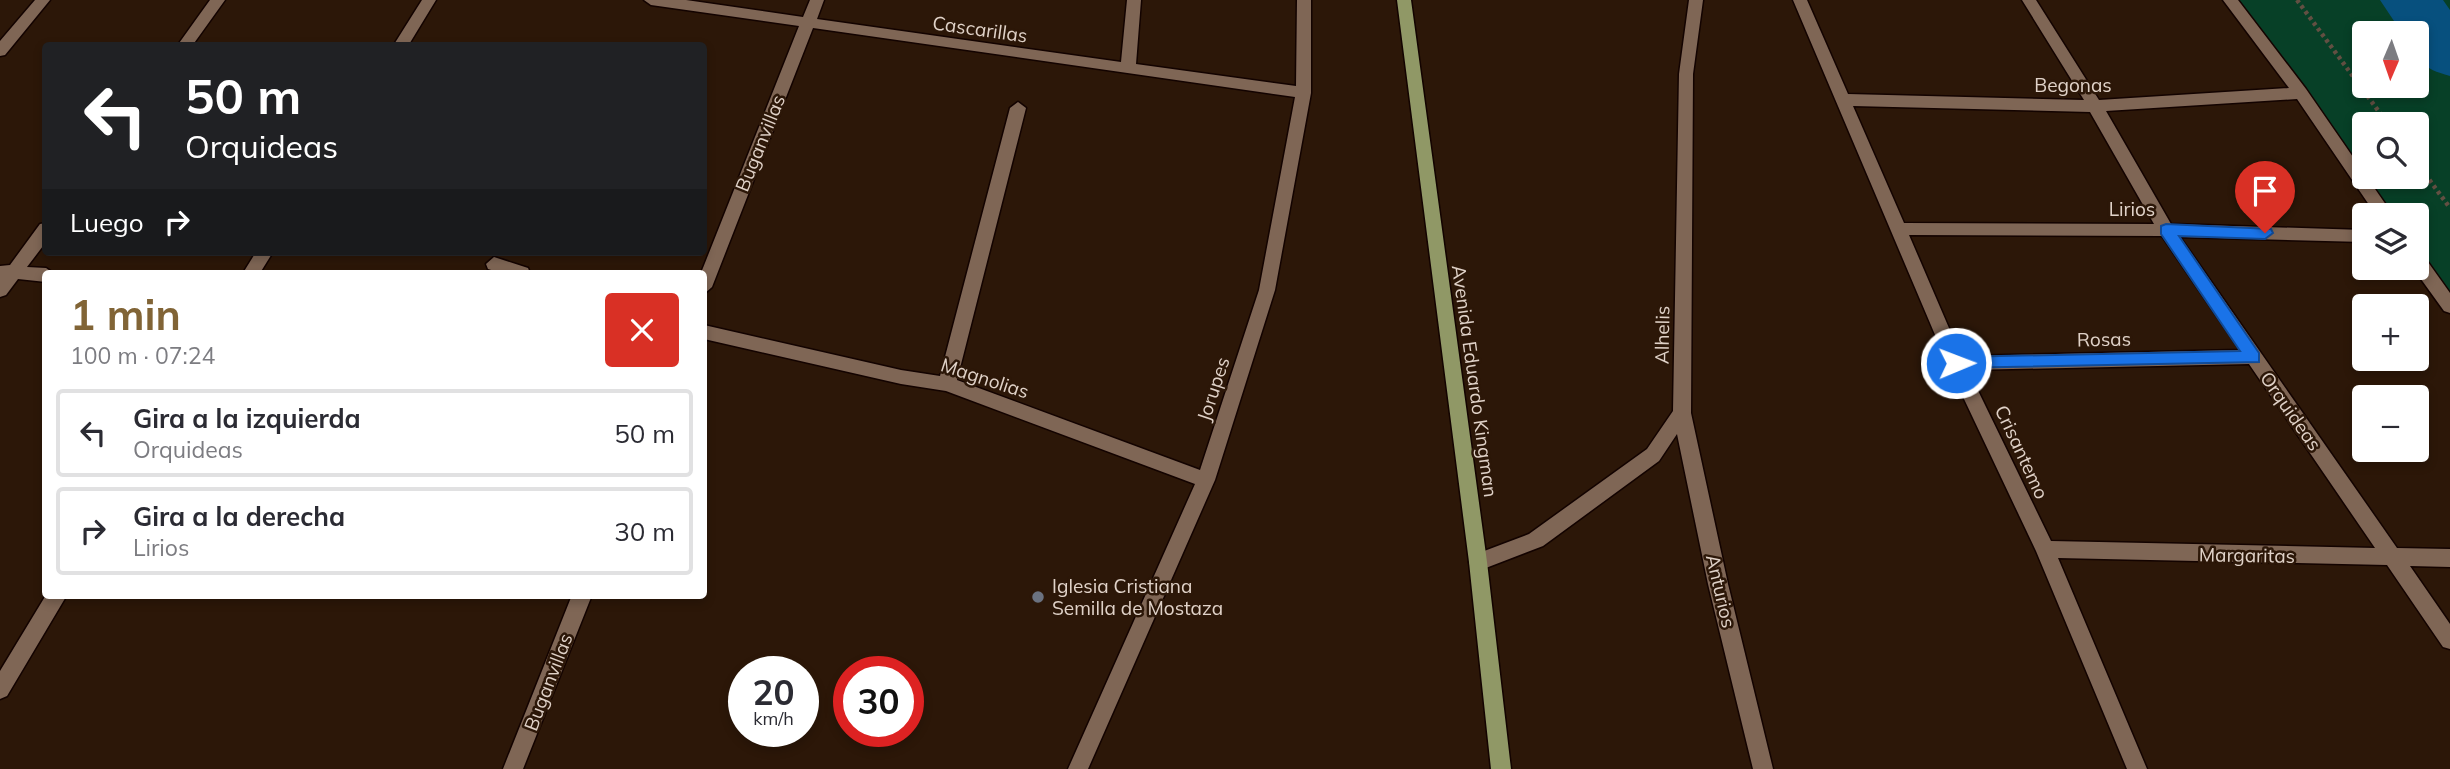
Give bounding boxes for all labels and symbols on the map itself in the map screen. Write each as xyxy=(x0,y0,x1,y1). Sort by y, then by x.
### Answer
street label: Cascarillas xyxy=(931,10,1029,48)
north arrow xyxy=(2352,21,2429,98)
street label: Begonas xyxy=(2034,73,2112,97)
street label: Buganvillas xyxy=(730,91,790,195)
pin xyxy=(2235,161,2295,233)
street label: Lirios xyxy=(2109,197,2155,221)
street label: Avenida Eduardo Kingman xyxy=(1447,263,1503,499)
street label: Alhelis xyxy=(1649,306,1675,364)
position arrow xyxy=(1919,326,1993,400)
street label: Rosas xyxy=(2077,327,2131,351)
street label: Magnolias xyxy=(938,353,1032,403)
street label: Jorupes xyxy=(1191,354,1235,424)
street label: Orquideas xyxy=(2255,367,2327,455)
street label: Crisantemo xyxy=(1990,401,2054,503)
street label: Margaritas xyxy=(2199,542,2295,568)
street label: Anturios xyxy=(1701,552,1741,630)
place label: Iglesia Cristiana Semilla de Mostaza xyxy=(1052,574,1223,620)
marker: Iglesia Cristiana Semilla de Mostaza xyxy=(1030,589,1046,605)
street label: Buganvillas xyxy=(518,630,578,734)
speed limit sign: 30 xyxy=(833,656,924,747)

